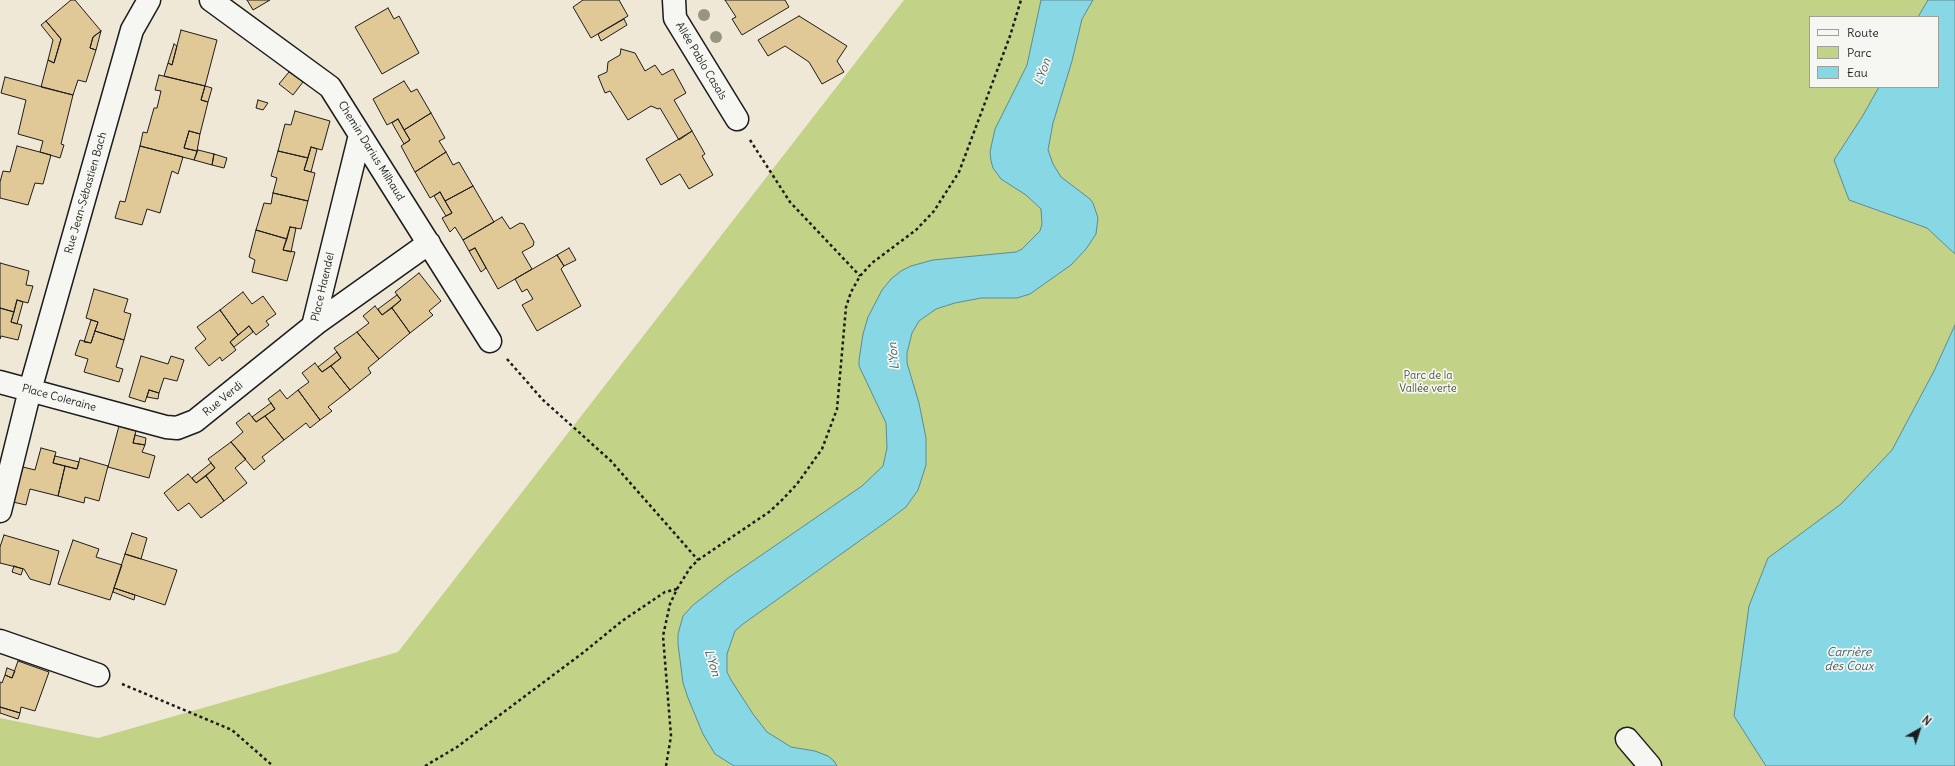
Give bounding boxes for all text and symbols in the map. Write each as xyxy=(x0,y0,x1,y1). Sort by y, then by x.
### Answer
legend xyxy=(1809,16,1939,88)
street label: Allée Pablo Casals xyxy=(673,20,729,102)
text: Route xyxy=(1847,25,1879,40)
text: Parc xyxy=(1847,45,1872,60)
water label: L'Yon xyxy=(1032,57,1054,87)
text: Eau xyxy=(1847,65,1868,80)
street label: Chemin Darius Milhaud xyxy=(335,99,407,203)
street label: Rue Jean-Sébastien Bach xyxy=(62,131,110,255)
street label: Place Haendel xyxy=(309,251,337,323)
water label: L'Yon xyxy=(885,342,903,370)
park label: Parc de la Vallée verte xyxy=(1399,369,1457,395)
street label: Rue Verdi xyxy=(200,379,246,419)
street label: Place Coleraine xyxy=(20,382,98,414)
water label: Carrière des Coux xyxy=(1824,646,1874,674)
water label: L'Yon xyxy=(701,648,723,678)
north arrow xyxy=(1899,710,1939,750)
text: N xyxy=(1919,713,1934,729)

